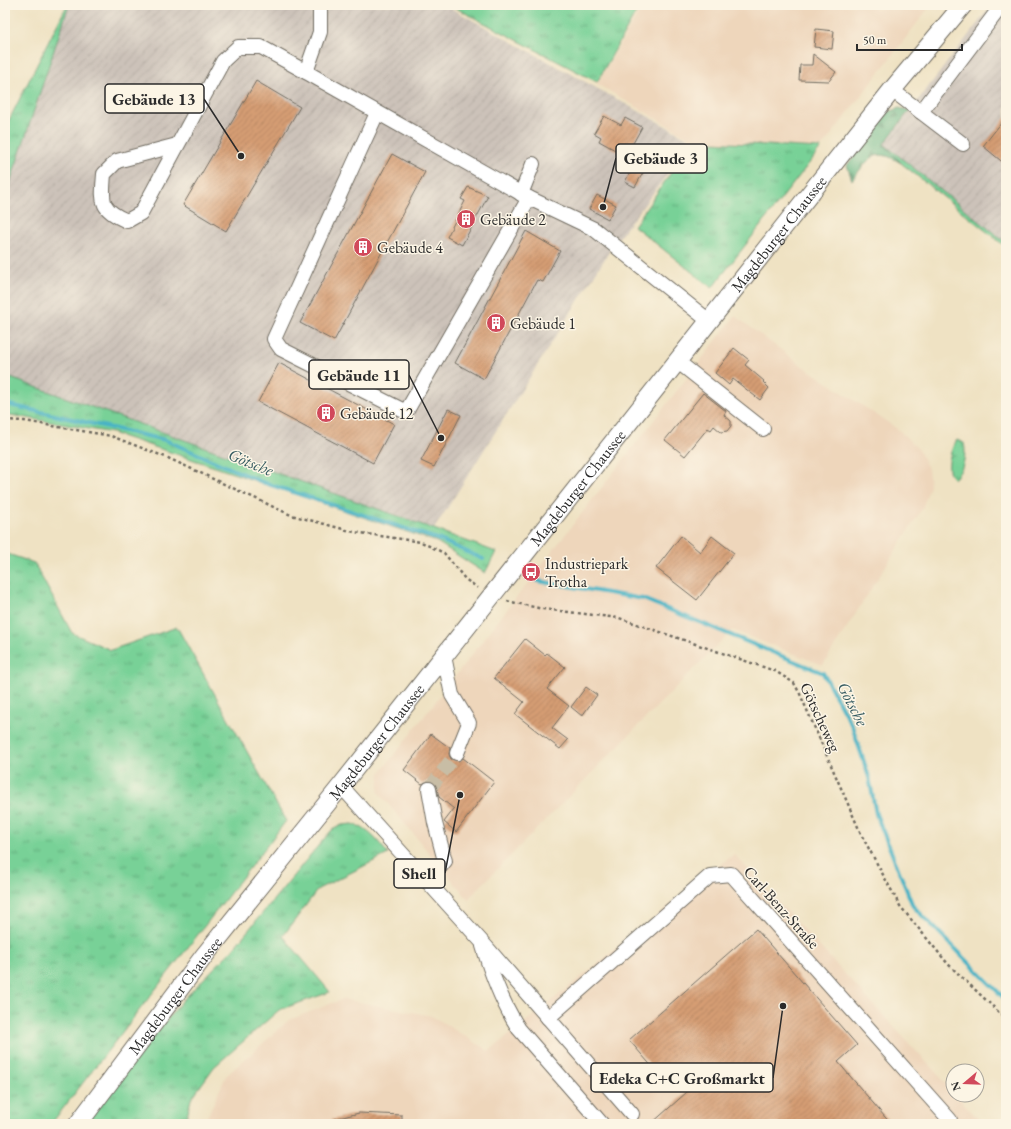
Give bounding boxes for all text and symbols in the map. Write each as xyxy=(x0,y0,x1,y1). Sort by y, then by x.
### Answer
scale bar xyxy=(857,26,962,52)
text: 50 m xyxy=(863,32,887,48)
callout: Gebäude 13 xyxy=(105,84,204,113)
text: Gebäude 13 xyxy=(112,88,196,110)
callout: Gebäude 3 xyxy=(616,144,707,173)
text: Gebäude 3 xyxy=(624,147,698,169)
street label: Magdeburger Chaussee xyxy=(726,171,831,296)
building icon: Gebäude 2 xyxy=(455,208,477,230)
place label: Gebäude 2 xyxy=(480,209,546,230)
building icon: Gebäude 4 xyxy=(352,236,374,258)
place label: Gebäude 4 xyxy=(377,237,443,258)
building icon: Gebäude 1 xyxy=(485,312,507,334)
place label: Gebäude 1 xyxy=(510,313,576,334)
callout: Gebäude 11 xyxy=(309,360,409,389)
text: Gebäude 11 xyxy=(317,364,401,386)
building icon: Gebäude 12 xyxy=(315,402,337,424)
place label: Gebäude 12 xyxy=(340,403,414,424)
street label: Magdeburger Chaussee xyxy=(525,425,630,550)
water label: Götsche xyxy=(225,443,277,481)
place label: Industriepark Trotha xyxy=(545,553,629,592)
bus stop icon: Industriepark Trotha xyxy=(520,561,542,583)
water label: Götsche xyxy=(833,678,874,730)
street label: Magdeburger Chaussee xyxy=(324,679,429,804)
street label: Götscheweg xyxy=(795,679,846,756)
callout: Shell xyxy=(394,859,445,888)
text: Shell xyxy=(402,862,436,884)
street label: Carl-Benz-Straße xyxy=(739,862,824,953)
street label: Magdeburger Chaussee xyxy=(124,932,227,1059)
callout: Edeka C+C Großmarkt xyxy=(591,1063,773,1092)
north arrow xyxy=(945,1063,985,1103)
text: Edeka C+C Großmarkt xyxy=(599,1067,766,1089)
text: N xyxy=(947,1080,964,1093)

